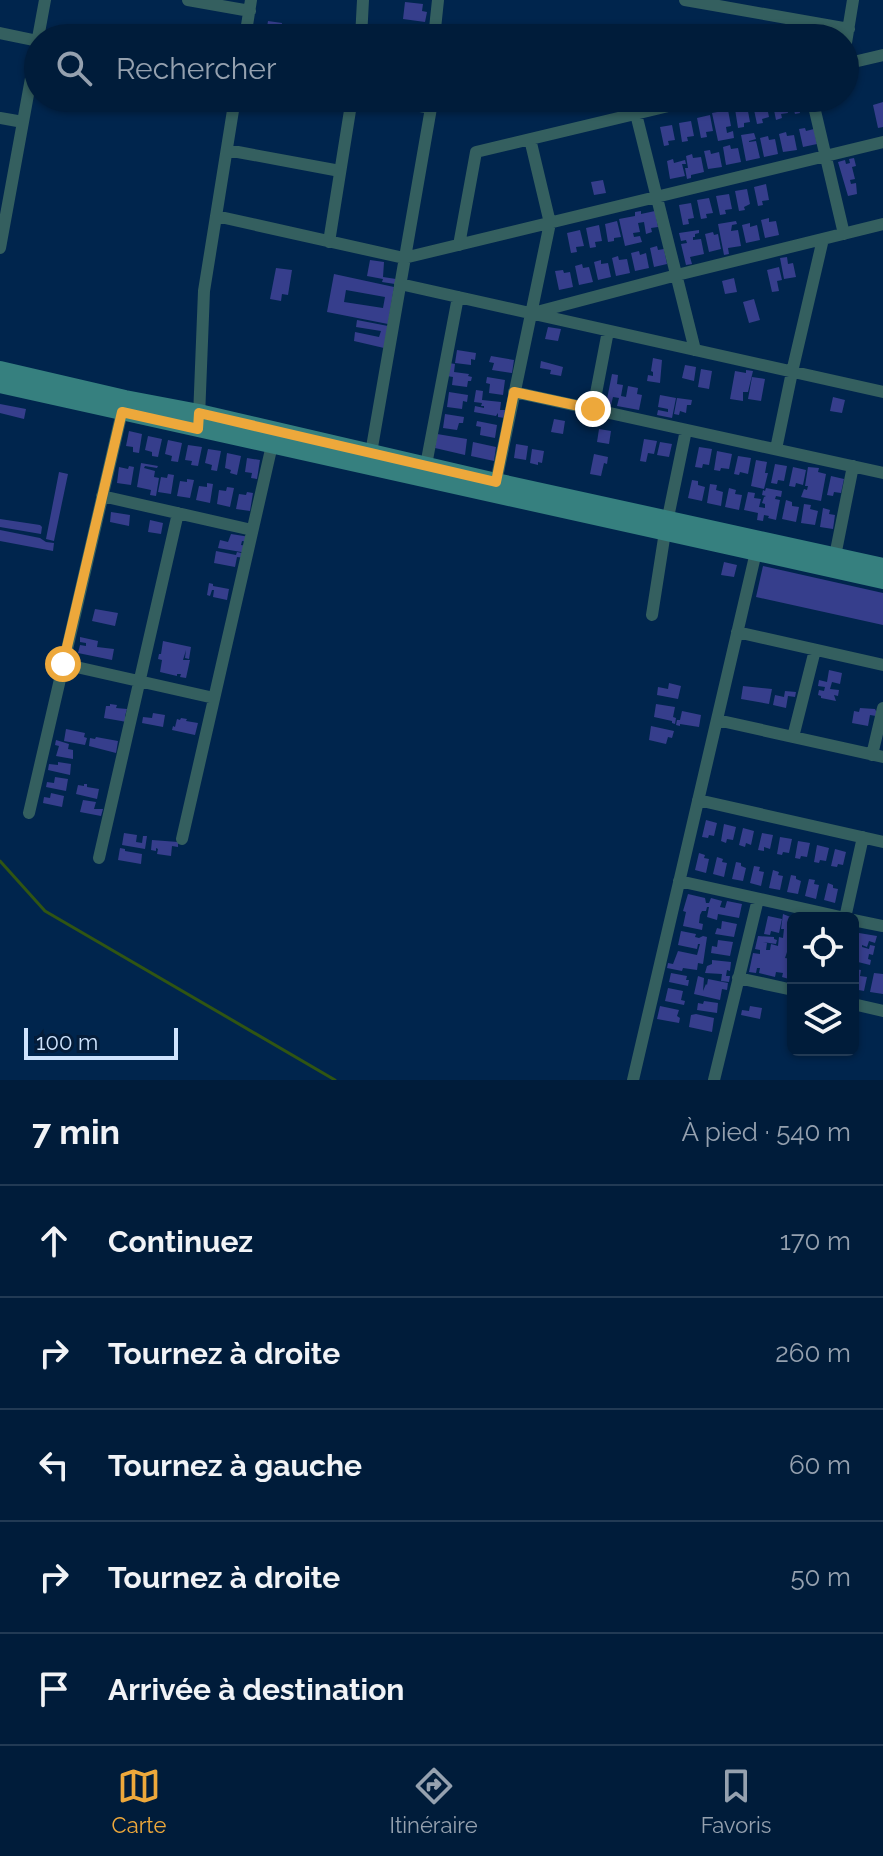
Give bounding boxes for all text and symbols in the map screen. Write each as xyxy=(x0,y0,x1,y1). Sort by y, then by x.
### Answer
search box xyxy=(24,24,859,112)
icon: search xyxy=(52,46,96,90)
text: Rechercher xyxy=(116,51,276,86)
route end xyxy=(575,391,611,427)
route start xyxy=(45,646,81,682)
map controls xyxy=(787,912,859,1056)
button: locate xyxy=(787,912,859,984)
button: layers xyxy=(787,984,859,1056)
scale bar xyxy=(24,1024,178,1060)
text: 100 m xyxy=(36,1029,98,1055)
text: 7 min xyxy=(32,1112,120,1152)
text: À pied · 540 m xyxy=(681,1117,851,1147)
icon: ahead xyxy=(32,1219,76,1263)
text: Continuez xyxy=(108,1224,253,1259)
text: 170 m xyxy=(780,1226,851,1256)
icon: right xyxy=(32,1331,76,1375)
text: Tournez à droite xyxy=(108,1336,340,1371)
text: 260 m xyxy=(775,1338,851,1368)
icon: left xyxy=(32,1443,76,1487)
text: Tournez à gauche xyxy=(108,1448,362,1483)
text: 60 m xyxy=(789,1450,851,1480)
icon: right xyxy=(32,1555,76,1599)
text: Tournez à droite xyxy=(108,1560,340,1595)
text: 50 m xyxy=(790,1562,851,1592)
icon: arrive xyxy=(32,1667,76,1711)
text: Arrivée à destination xyxy=(108,1672,404,1707)
tab: Carte xyxy=(112,1764,166,1838)
tab: Itinéraire xyxy=(390,1764,478,1838)
tab: Favoris xyxy=(701,1764,771,1838)

